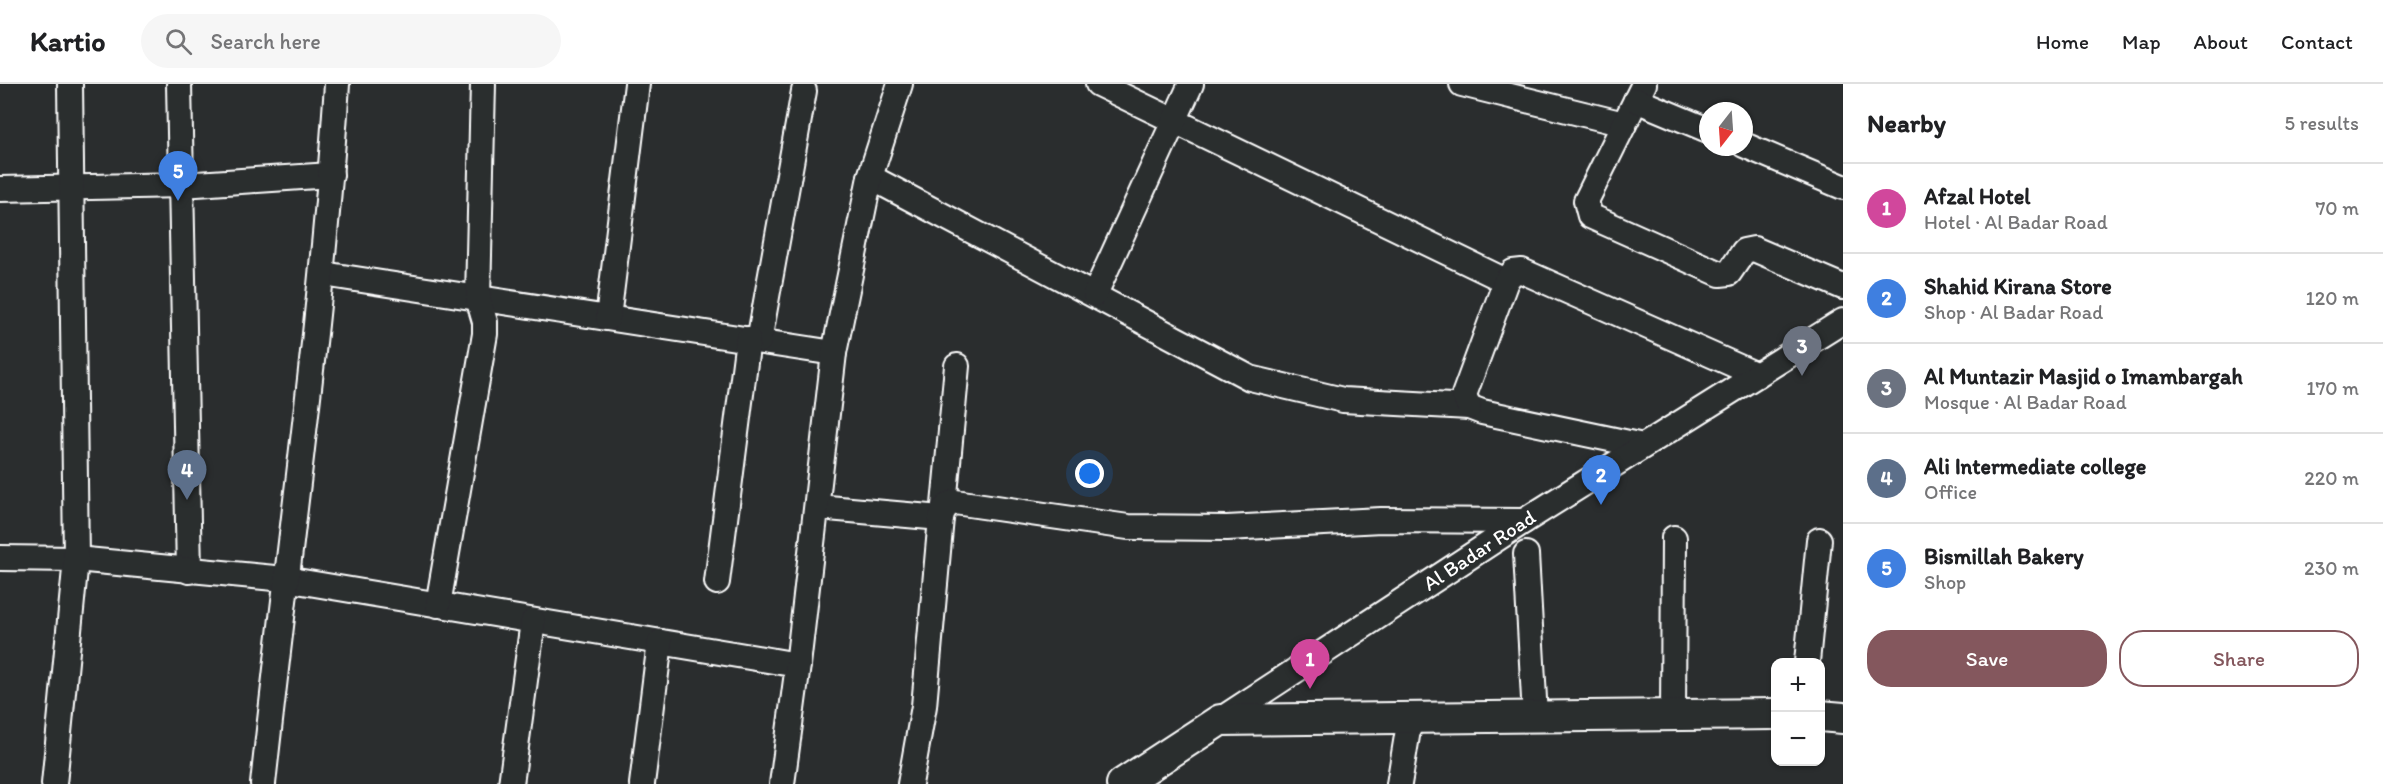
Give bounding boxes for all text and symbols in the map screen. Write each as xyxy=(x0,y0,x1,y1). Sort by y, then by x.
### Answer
search box xyxy=(141,14,561,68)
text: Kartio xyxy=(30,24,105,58)
icon: search xyxy=(162,25,195,58)
text: Search here xyxy=(210,28,321,55)
text: Home xyxy=(2036,29,2089,54)
text: Map xyxy=(2122,29,2161,54)
text: About xyxy=(2194,29,2248,54)
text: Contact xyxy=(2281,29,2353,54)
north arrow xyxy=(1699,102,1753,156)
text: Nearby xyxy=(1867,107,1946,139)
text: 5 results xyxy=(2285,111,2359,135)
pin: 5 xyxy=(158,152,198,201)
text: Afzal Hotel xyxy=(1924,183,2031,210)
text: 1 xyxy=(1882,196,1891,220)
text: 70 m xyxy=(2315,196,2359,220)
text: Hotel · Al Badar Road xyxy=(1924,210,2108,234)
text: Shahid Kirana Store xyxy=(1924,273,2112,300)
text: 2 xyxy=(1881,286,1892,310)
text: 120 m xyxy=(2306,286,2359,310)
text: Shop · Al Badar Road xyxy=(1924,300,2103,324)
pin: 3 xyxy=(1782,326,1822,376)
text: Al Muntazir Masjid o Imambargah xyxy=(1924,363,2243,390)
text: 3 xyxy=(1881,376,1892,400)
text: 170 m xyxy=(2306,376,2359,400)
text: Mosque · Al Badar Road xyxy=(1924,390,2127,414)
pin: 4 xyxy=(168,450,207,500)
text: Ali Intermediate college xyxy=(1924,453,2146,480)
pin: 2 xyxy=(1582,456,1620,505)
your location xyxy=(1075,459,1104,488)
text: 4 xyxy=(1880,466,1893,490)
text: 220 m xyxy=(2304,466,2359,490)
text: Office xyxy=(1924,480,1977,504)
street label: Al Badar Road xyxy=(1418,504,1540,596)
text: Bismillah Bakery xyxy=(1924,543,2084,570)
text: 5 xyxy=(1881,556,1892,580)
text: 230 m xyxy=(2304,556,2359,580)
text: Shop xyxy=(1924,570,1966,594)
button: Save xyxy=(1867,630,2107,687)
button: Share xyxy=(2119,630,2359,687)
pin: 1 xyxy=(1290,640,1330,689)
map controls xyxy=(1771,658,1825,766)
button: + xyxy=(1771,658,1825,712)
button: − xyxy=(1771,712,1825,766)

